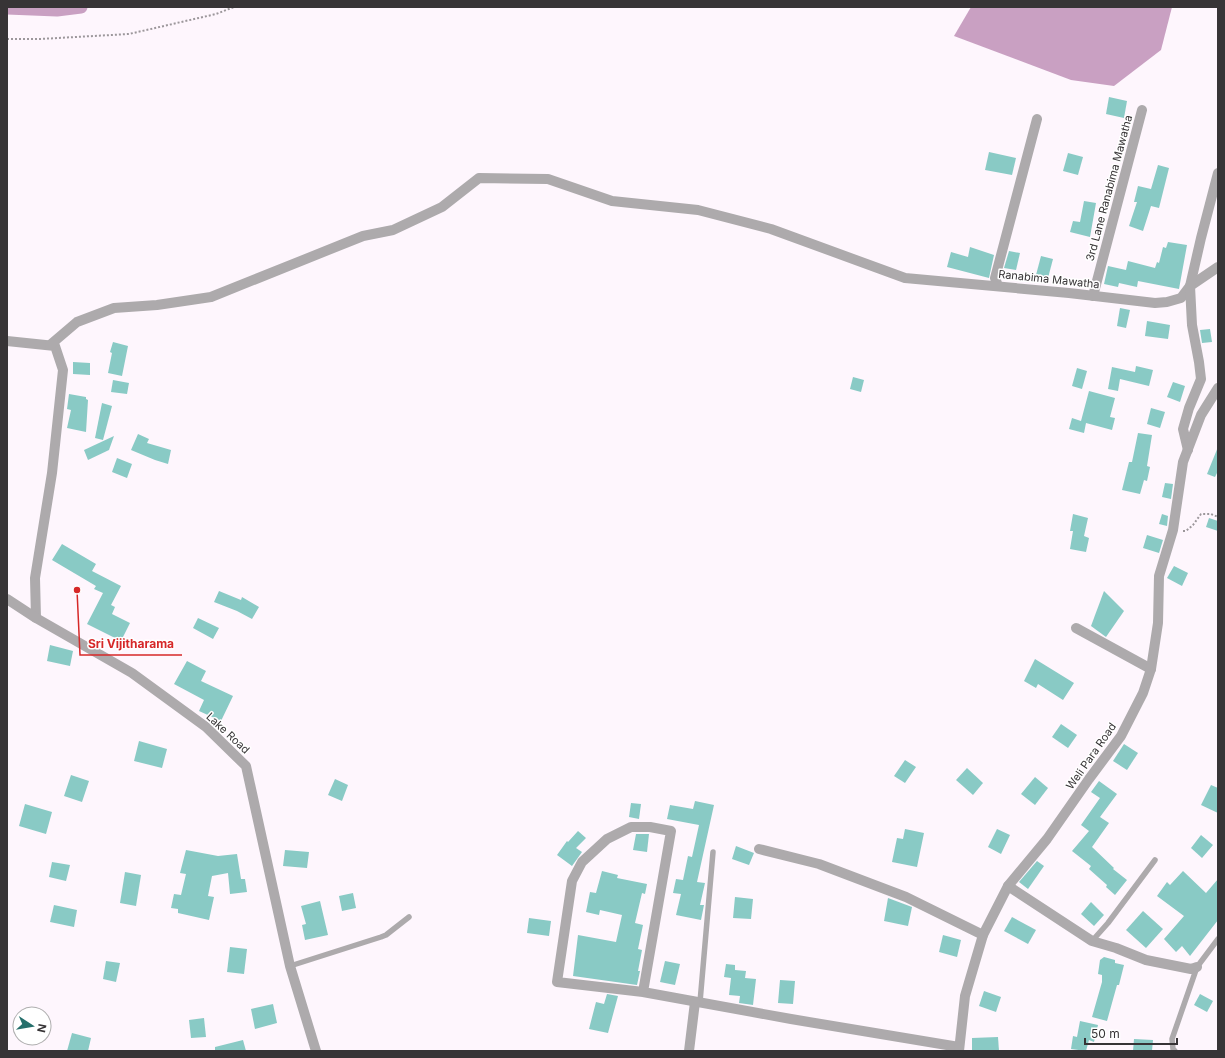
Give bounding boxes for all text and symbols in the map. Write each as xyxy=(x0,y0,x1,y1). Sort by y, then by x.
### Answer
street label: 3rd Lane Ranabima Mawatha xyxy=(1083,113,1135,263)
street label: Ranabima Mawatha xyxy=(998,267,1100,291)
callout: Sri Vijitharama xyxy=(80,631,182,655)
text: Sri Vijitharama xyxy=(88,636,174,651)
street label: Lake Road xyxy=(203,709,253,757)
street label: Weli Para Road xyxy=(1063,720,1119,792)
north arrow xyxy=(12,1006,52,1046)
scale bar xyxy=(1085,1020,1177,1046)
text: N xyxy=(34,1023,50,1034)
text: 50 m xyxy=(1091,1026,1120,1041)

